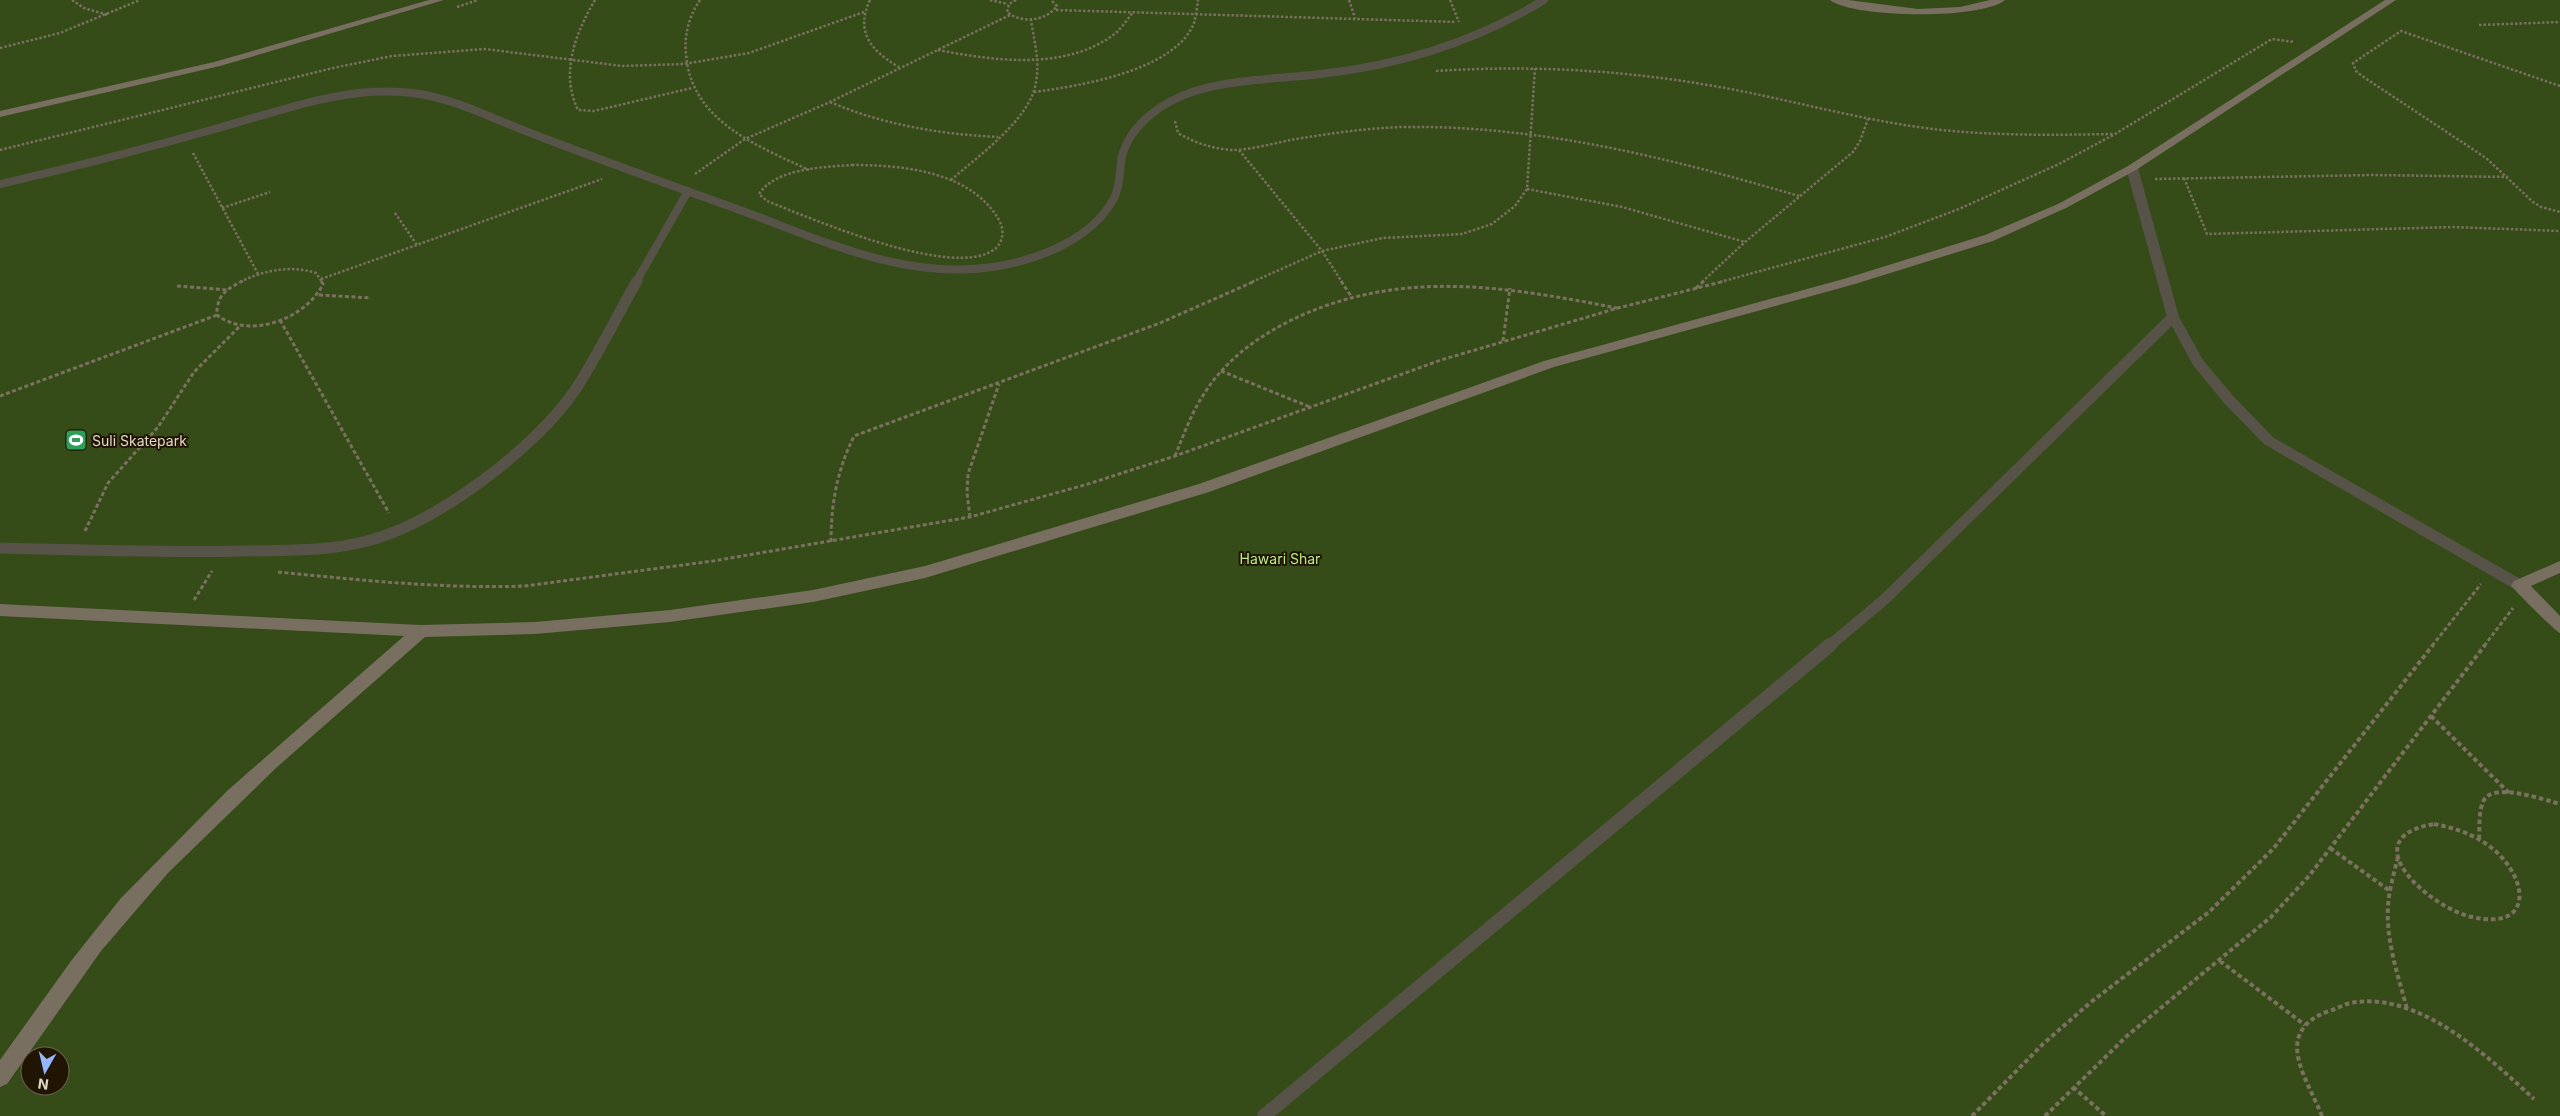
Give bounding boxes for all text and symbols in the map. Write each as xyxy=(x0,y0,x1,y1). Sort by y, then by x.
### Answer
sports icon: Suli Skatepark xyxy=(64,428,88,452)
place label: Suli Skatepark xyxy=(92,432,187,449)
park label: Hawari Shar xyxy=(1240,550,1320,567)
north arrow xyxy=(20,1046,70,1096)
text: N xyxy=(37,1075,50,1094)

